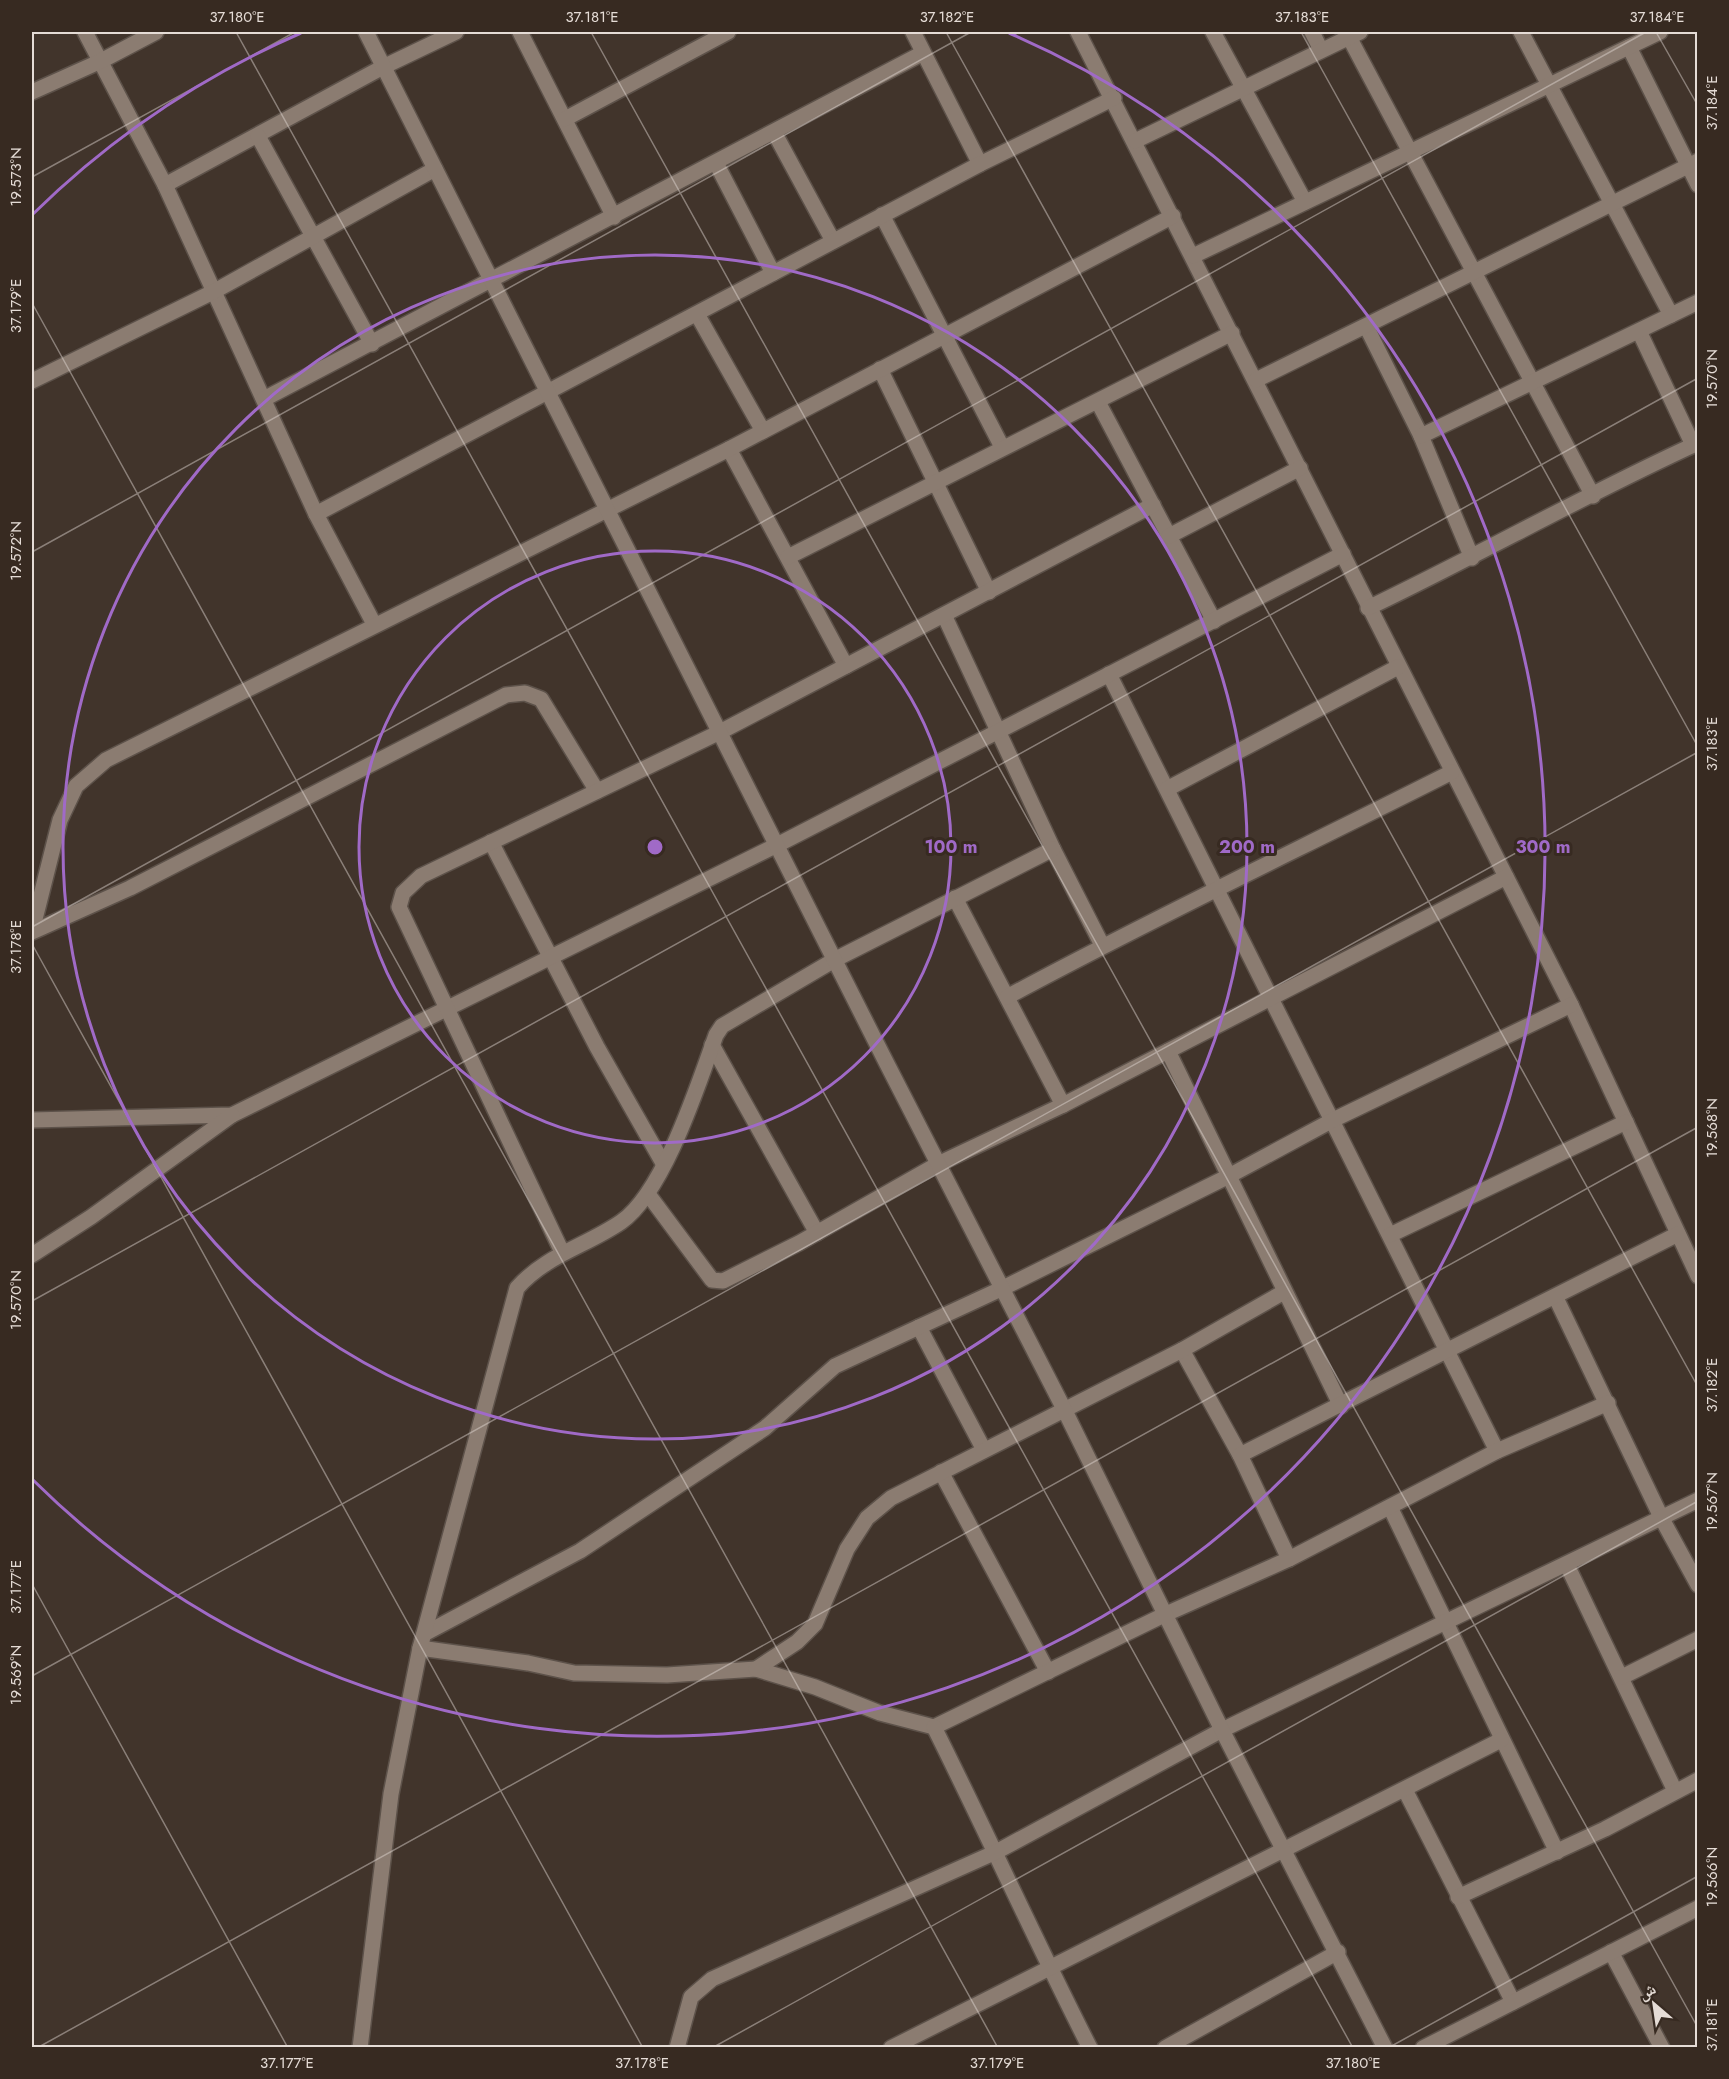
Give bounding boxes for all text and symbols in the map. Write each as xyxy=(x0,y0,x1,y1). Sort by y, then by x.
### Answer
text: 37.180°E xyxy=(209,6,265,28)
text: 37.181°E xyxy=(566,6,618,28)
text: 37.182°E xyxy=(920,6,974,28)
text: 37.183°E xyxy=(1275,6,1329,28)
text: 37.184°E xyxy=(1630,6,1684,28)
text: 37.184°E xyxy=(1701,76,1723,130)
text: 19.573°N xyxy=(5,147,27,207)
text: 37.179°E xyxy=(5,279,27,333)
text: 19.570°N xyxy=(1701,349,1723,409)
text: 19.572°N xyxy=(5,521,27,581)
text: 37.183°E xyxy=(1701,717,1723,771)
text: 100 m xyxy=(924,834,978,860)
text: 200 m xyxy=(1219,834,1275,860)
text: 300 m xyxy=(1515,834,1571,860)
centre of rings xyxy=(645,837,665,857)
text: 37.178°E xyxy=(5,920,27,974)
text: 19.568°N xyxy=(1701,1098,1723,1158)
text: 19.570°N xyxy=(5,1270,27,1330)
text: 37.182°E xyxy=(1701,1358,1723,1412)
text: 19.567°N xyxy=(1701,1472,1723,1532)
text: 37.177°E xyxy=(5,1560,27,1614)
text: 19.569°N xyxy=(5,1645,27,1705)
text: 19.566°N xyxy=(1701,1847,1723,1907)
north arrow xyxy=(1624,1974,1684,2034)
text: ش xyxy=(1634,1977,1660,2005)
text: 37.181°E xyxy=(1701,1999,1723,2051)
text: 37.177°E xyxy=(260,2052,314,2074)
text: 37.178°E xyxy=(615,2052,669,2074)
text: 37.179°E xyxy=(970,2052,1024,2074)
text: 37.180°E xyxy=(1325,2052,1381,2074)

